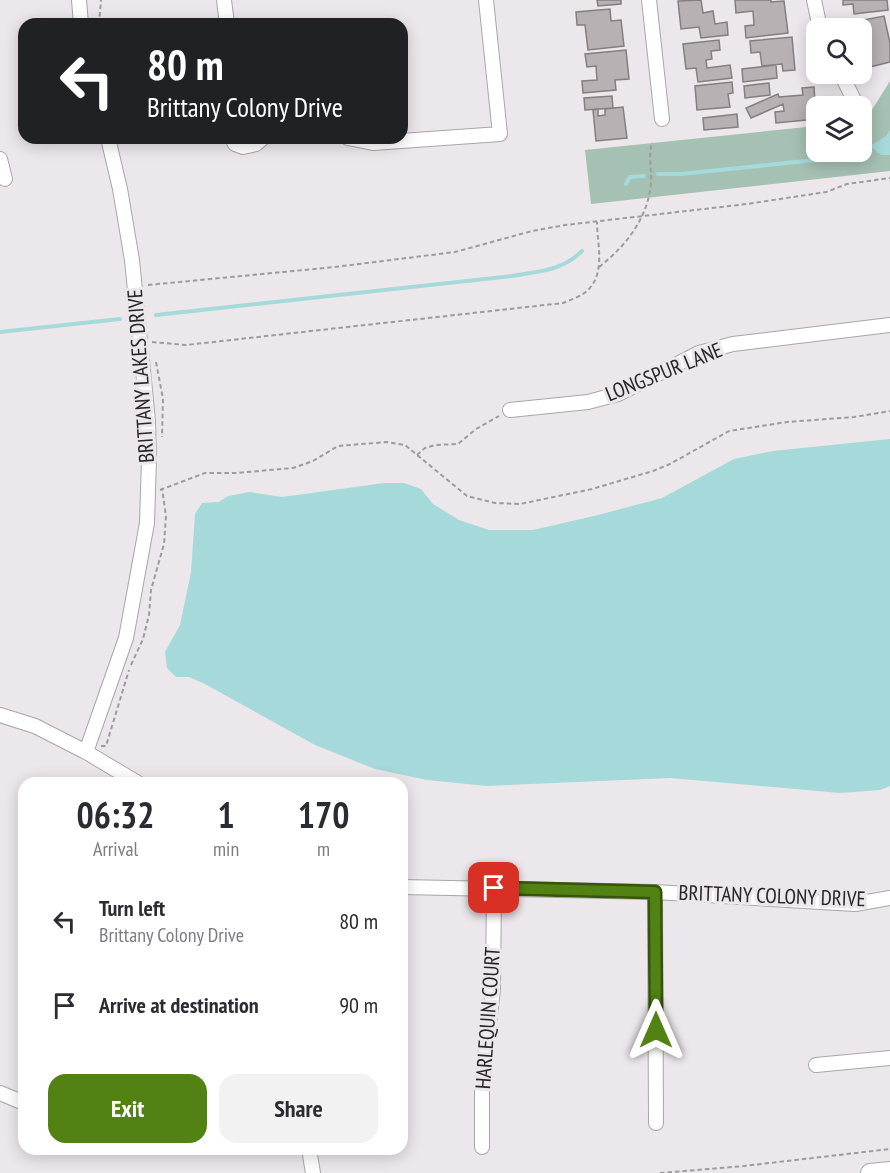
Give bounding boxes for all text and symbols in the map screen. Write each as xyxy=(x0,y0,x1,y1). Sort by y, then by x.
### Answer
map controls xyxy=(806,18,872,162)
button: search xyxy=(806,18,872,84)
text: 80 m xyxy=(147,37,224,92)
icon: left xyxy=(48,42,126,120)
text: Brittany Colony Drive xyxy=(147,90,343,124)
button: layers xyxy=(806,96,872,162)
street label: BRITTANY LAKES DRIVE xyxy=(121,288,160,464)
street label: LONGSPUR LANE xyxy=(601,336,726,407)
text: 06:32 xyxy=(77,791,154,838)
text: 1 xyxy=(217,791,235,838)
text: 170 xyxy=(298,791,349,838)
text: Arrival xyxy=(93,836,138,862)
text: min xyxy=(213,836,239,862)
text: m xyxy=(317,836,330,862)
pin xyxy=(468,862,519,913)
icon: arrive xyxy=(477,871,510,904)
street label: BRITTANY COLONY DRIVE xyxy=(678,879,866,912)
text: Turn left xyxy=(99,894,165,922)
icon: left xyxy=(48,905,81,938)
text: 80 m xyxy=(339,907,378,935)
text: Brittany Colony Drive xyxy=(99,922,244,948)
street label: HARLEQUIN COURT xyxy=(469,945,506,1090)
icon: arrive xyxy=(48,989,81,1022)
text: Arrive at destination xyxy=(99,991,259,1019)
text: 90 m xyxy=(339,991,378,1019)
position arrow xyxy=(624,998,688,1062)
button: Exit xyxy=(48,1074,207,1143)
button: Share xyxy=(219,1074,378,1143)

